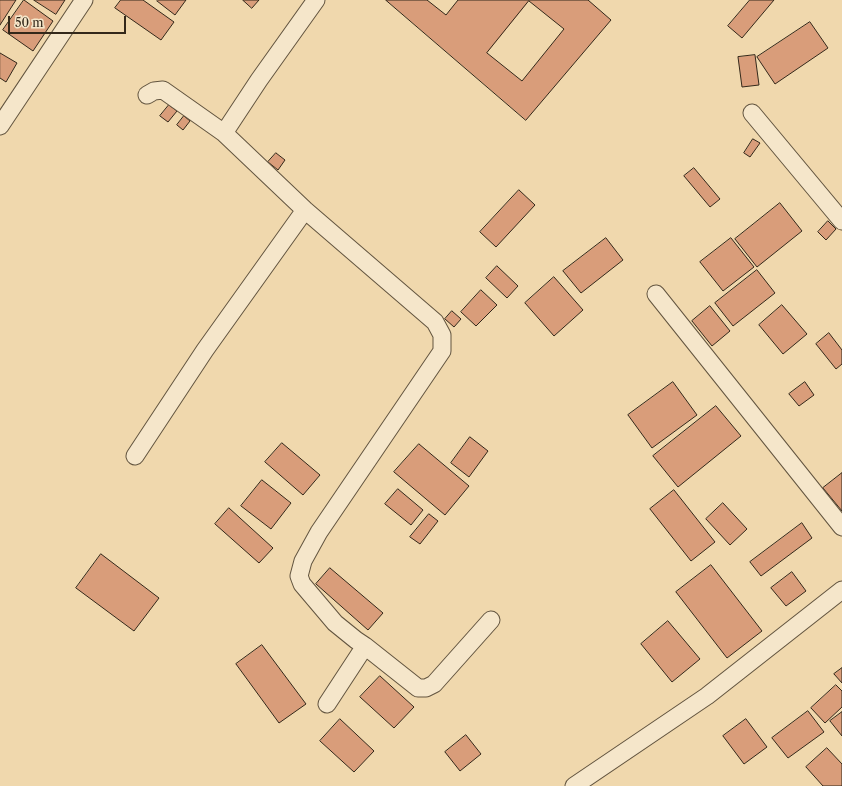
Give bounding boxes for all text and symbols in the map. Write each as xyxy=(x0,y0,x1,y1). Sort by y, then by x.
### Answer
scale bar xyxy=(10,8,128,34)
text: 50 m xyxy=(15,15,44,30)

